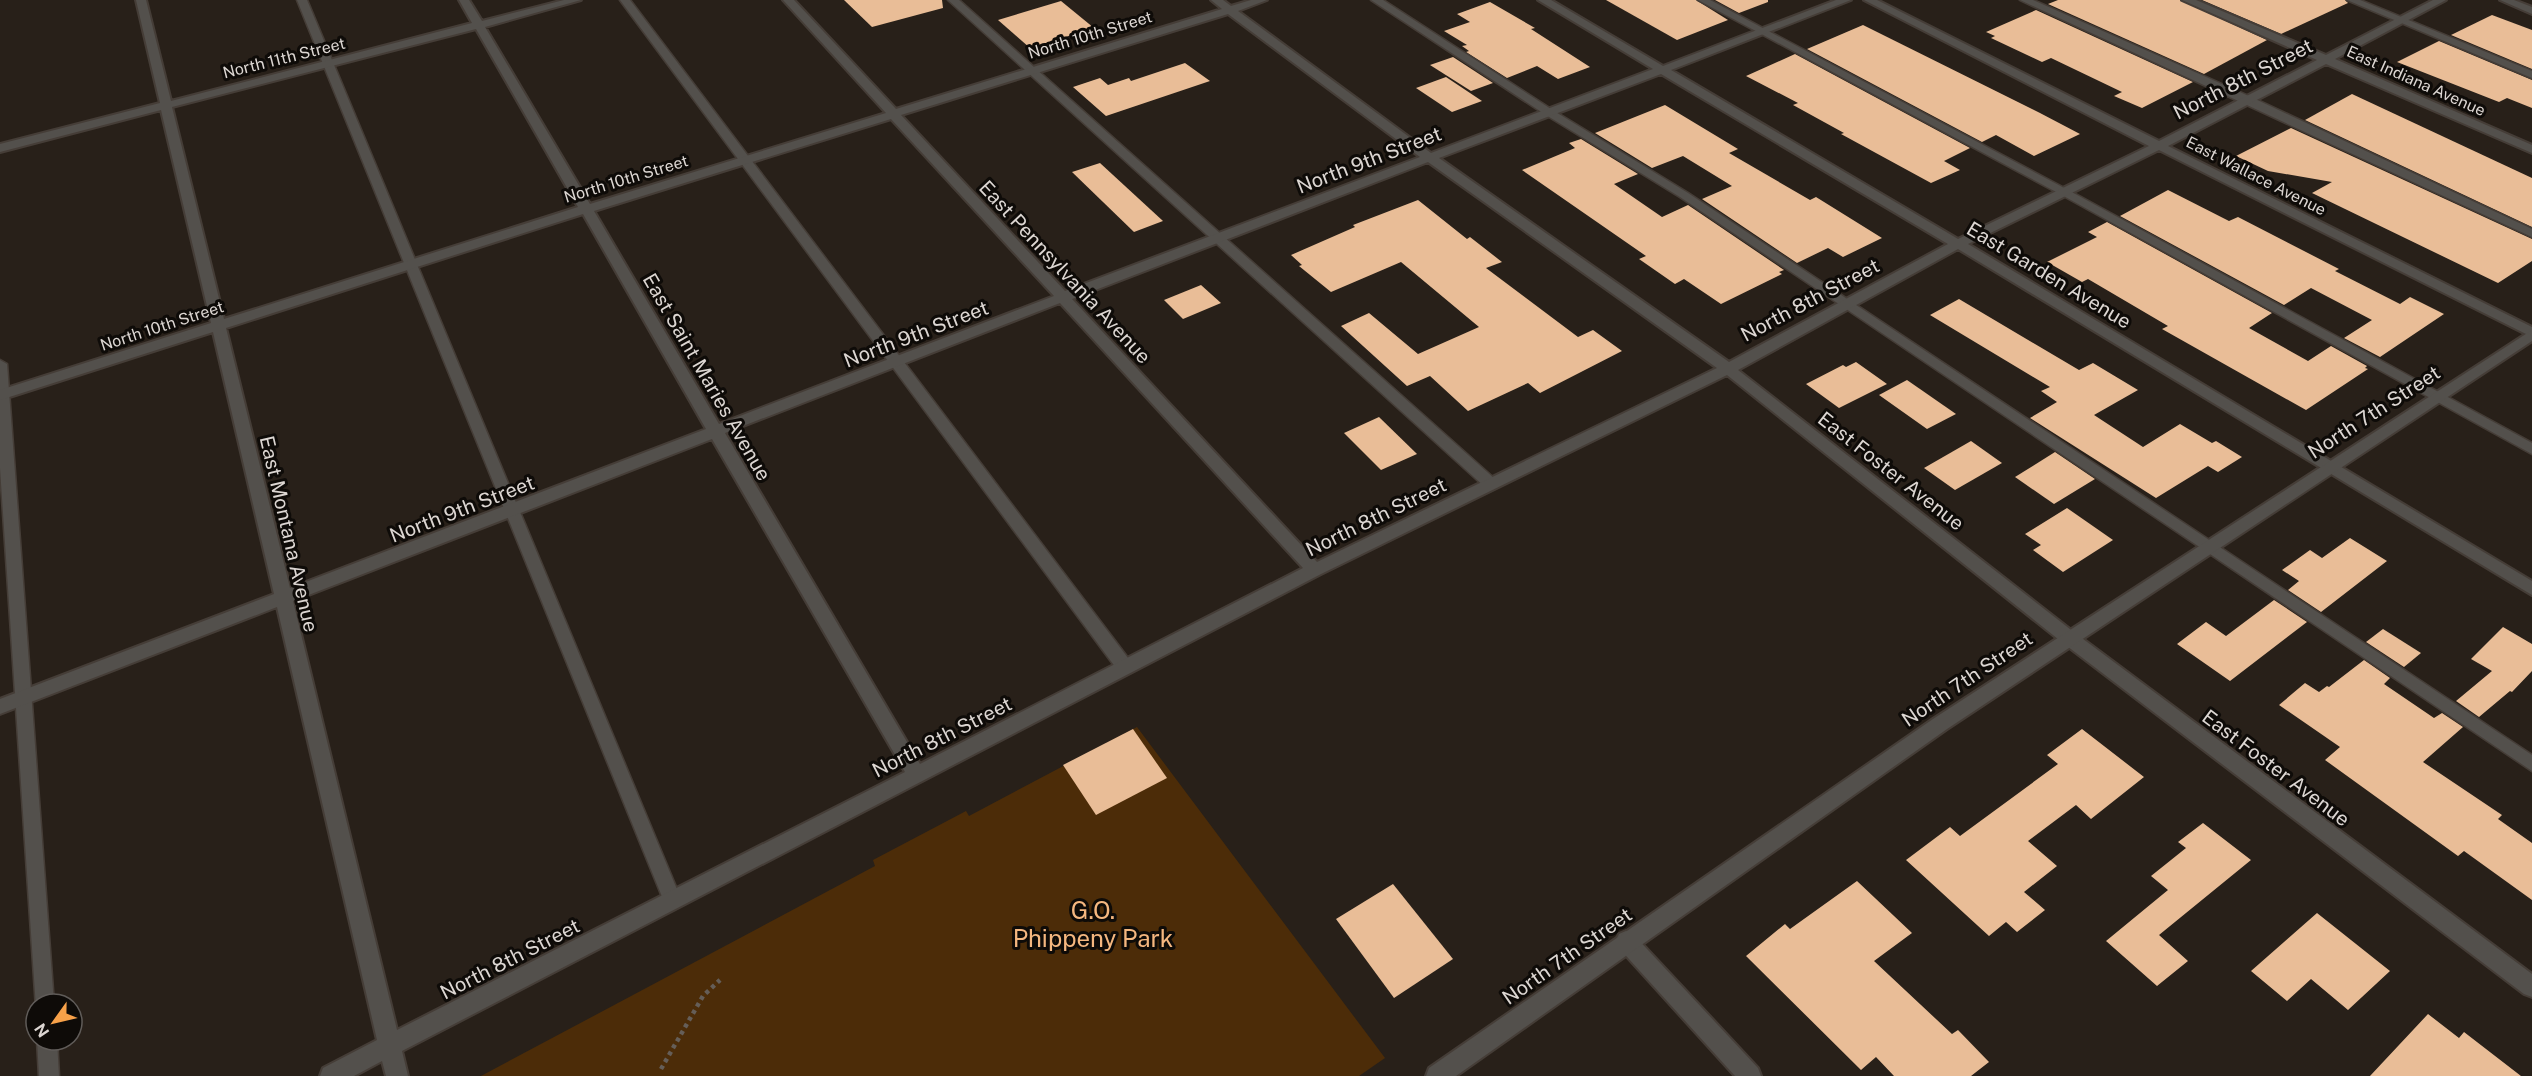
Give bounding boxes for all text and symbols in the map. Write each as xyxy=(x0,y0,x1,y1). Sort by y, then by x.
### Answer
street label: North 10th Street xyxy=(1026,7,1154,63)
street label: North 8th Street xyxy=(2169,33,2317,125)
street label: North 11th Street xyxy=(221,34,347,82)
street label: East Indiana Avenue xyxy=(2344,42,2488,120)
street label: North 9th Street xyxy=(1293,121,1445,199)
street label: East Wallace Avenue xyxy=(2183,133,2329,219)
street label: North 10th Street xyxy=(562,151,690,207)
street label: East Pennsylvania Avenue xyxy=(974,176,1156,368)
street label: East Garden Avenue xyxy=(1962,216,2136,334)
street label: North 8th Street xyxy=(1737,253,1883,347)
street label: East Saint Maries Avenue xyxy=(638,269,776,485)
street label: North 9th Street xyxy=(840,295,992,373)
street label: North 10th Street xyxy=(98,297,226,355)
street label: North 7th Street xyxy=(2303,360,2445,464)
street label: East Foster Avenue xyxy=(1813,407,1969,535)
street label: East Montana Avenue xyxy=(255,434,323,634)
street label: North 9th Street xyxy=(386,470,538,548)
street label: North 8th Street xyxy=(1302,473,1450,561)
street label: North 7th Street xyxy=(1897,626,2037,732)
street label: North 8th Street xyxy=(868,691,1016,783)
street label: East Foster Avenue xyxy=(2197,705,2355,831)
park label: G.O. Phippeny Park xyxy=(1013,896,1173,952)
street label: North 7th Street xyxy=(1498,902,1636,1010)
street label: North 8th Street xyxy=(436,913,584,1005)
north arrow xyxy=(24,992,84,1052)
text: N xyxy=(31,1020,53,1041)

